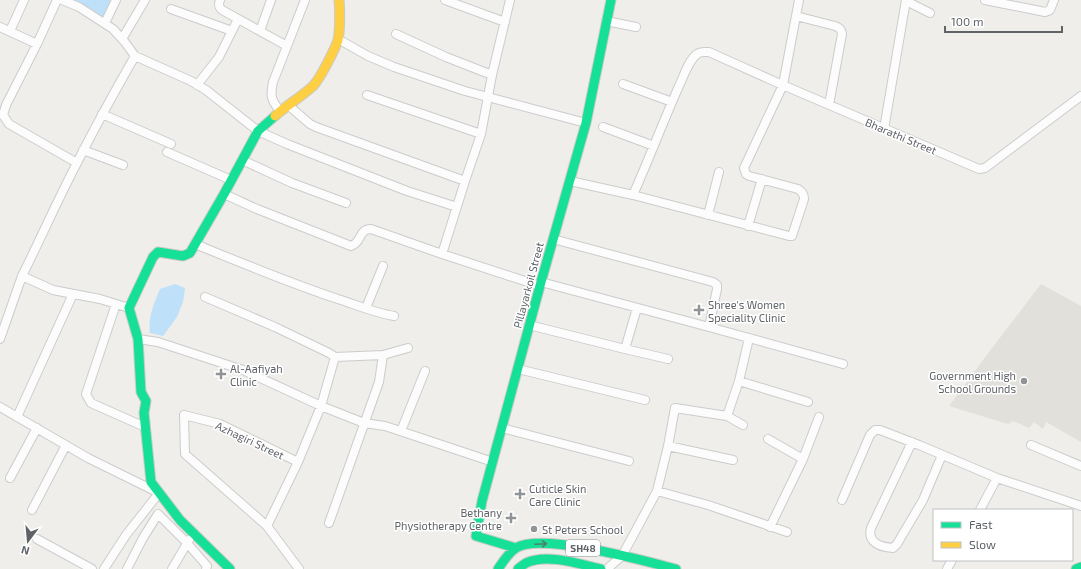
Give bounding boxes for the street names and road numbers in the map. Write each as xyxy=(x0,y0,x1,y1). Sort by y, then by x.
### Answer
street label: Bharathi Street xyxy=(863,115,939,157)
street label: Pillayarkoil Street xyxy=(510,241,546,329)
street label: Azhagiri Street xyxy=(214,418,286,462)
road number: SH48 xyxy=(566,540,600,556)

